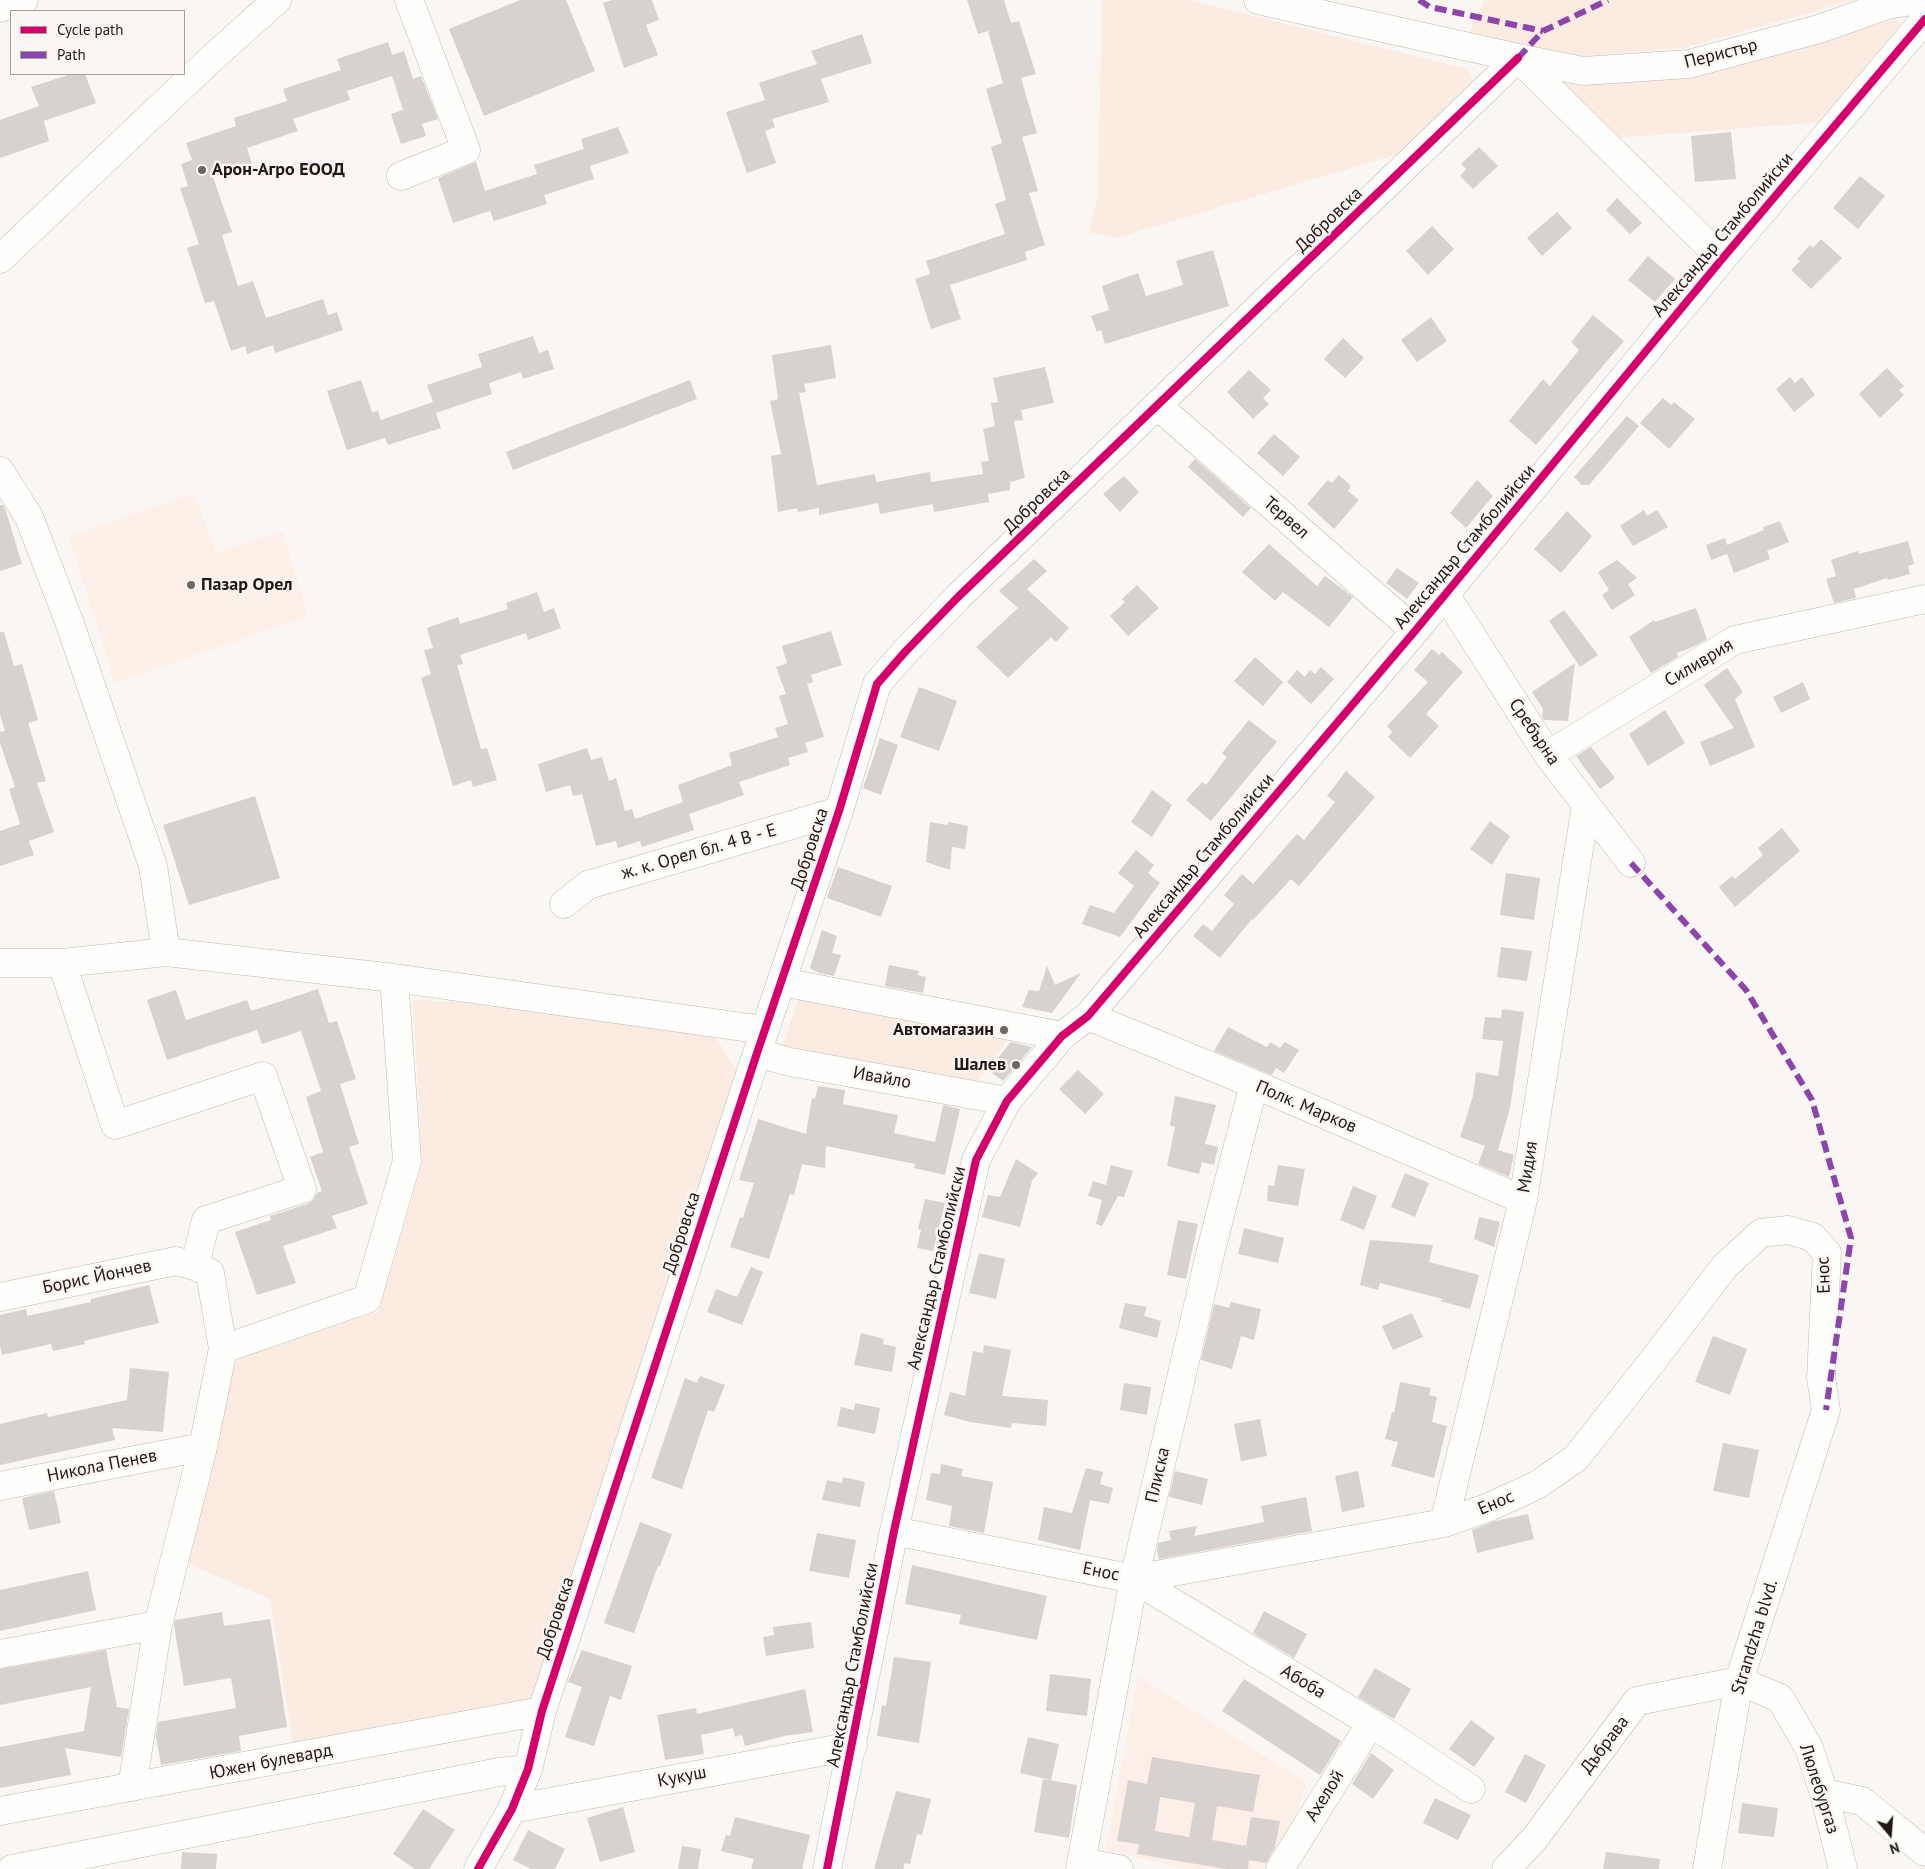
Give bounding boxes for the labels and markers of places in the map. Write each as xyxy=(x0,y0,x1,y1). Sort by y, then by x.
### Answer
place label: Арон-Агро ЕООД xyxy=(212,159,345,181)
marker: Арон-Агро ЕООД xyxy=(196,164,208,176)
place label: Пазар Орел xyxy=(201,574,292,596)
marker: Пазар Орел xyxy=(185,579,197,591)
place label: Автомагазин xyxy=(893,1019,994,1041)
marker: Автомагазин xyxy=(998,1024,1010,1036)
place label: Шалев xyxy=(954,1054,1006,1076)
marker: Шалев xyxy=(1010,1059,1022,1071)

